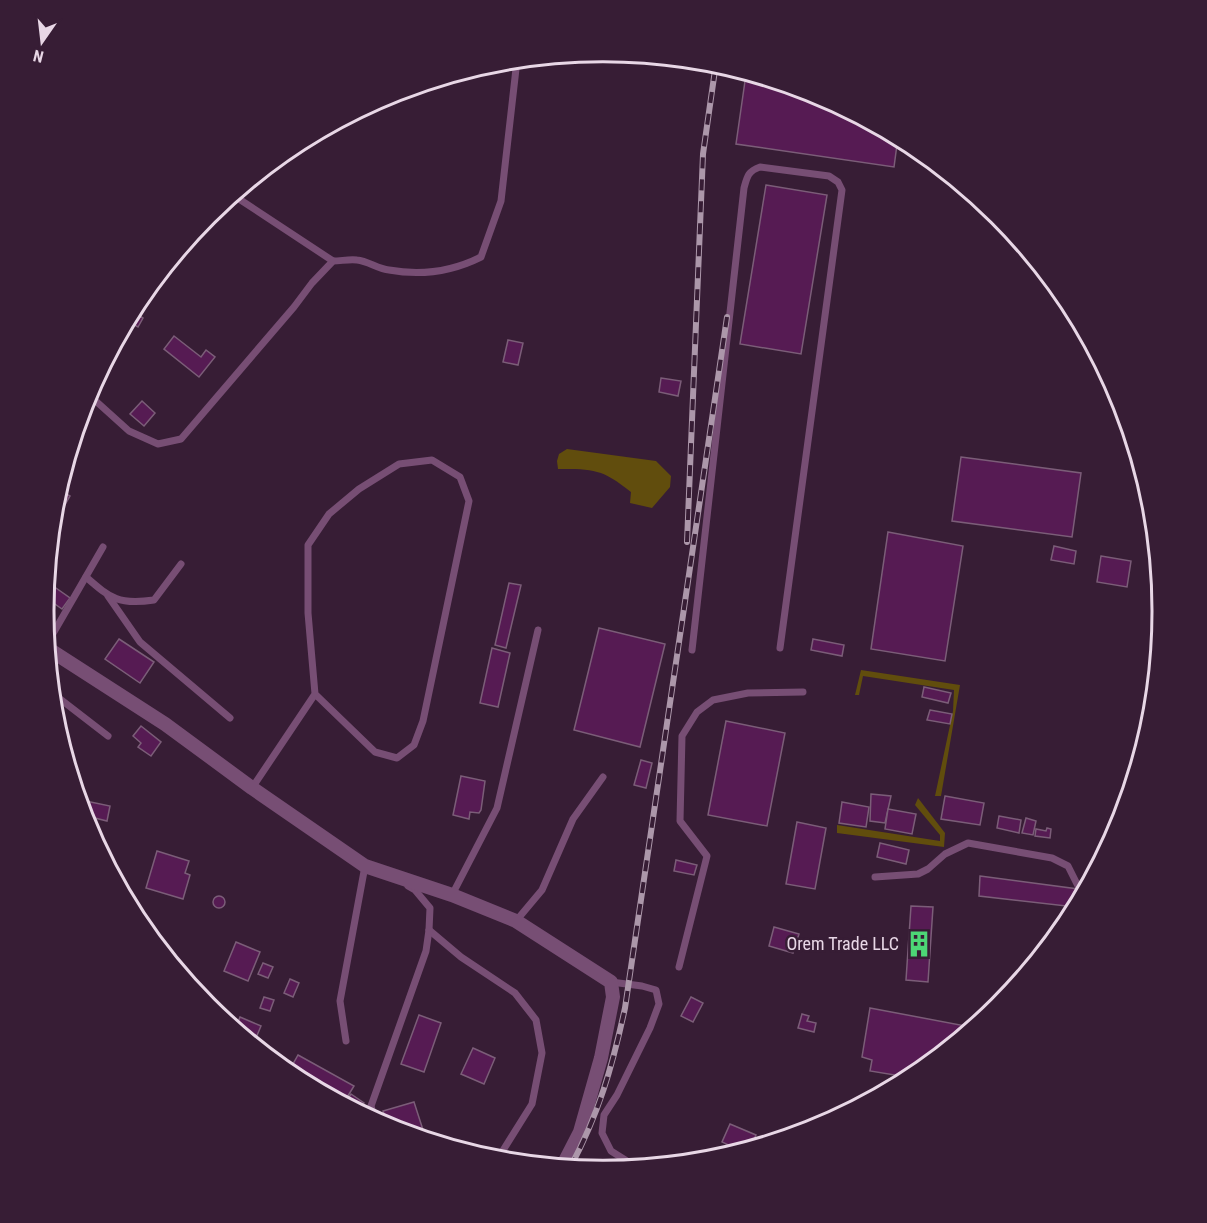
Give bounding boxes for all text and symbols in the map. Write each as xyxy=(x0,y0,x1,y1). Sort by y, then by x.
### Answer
north arrow xyxy=(12,12,72,72)
text: N xyxy=(31,46,46,66)
building icon: Orem Trade LLC xyxy=(904,929,934,959)
place label: Orem Trade LLC xyxy=(786,933,899,954)

